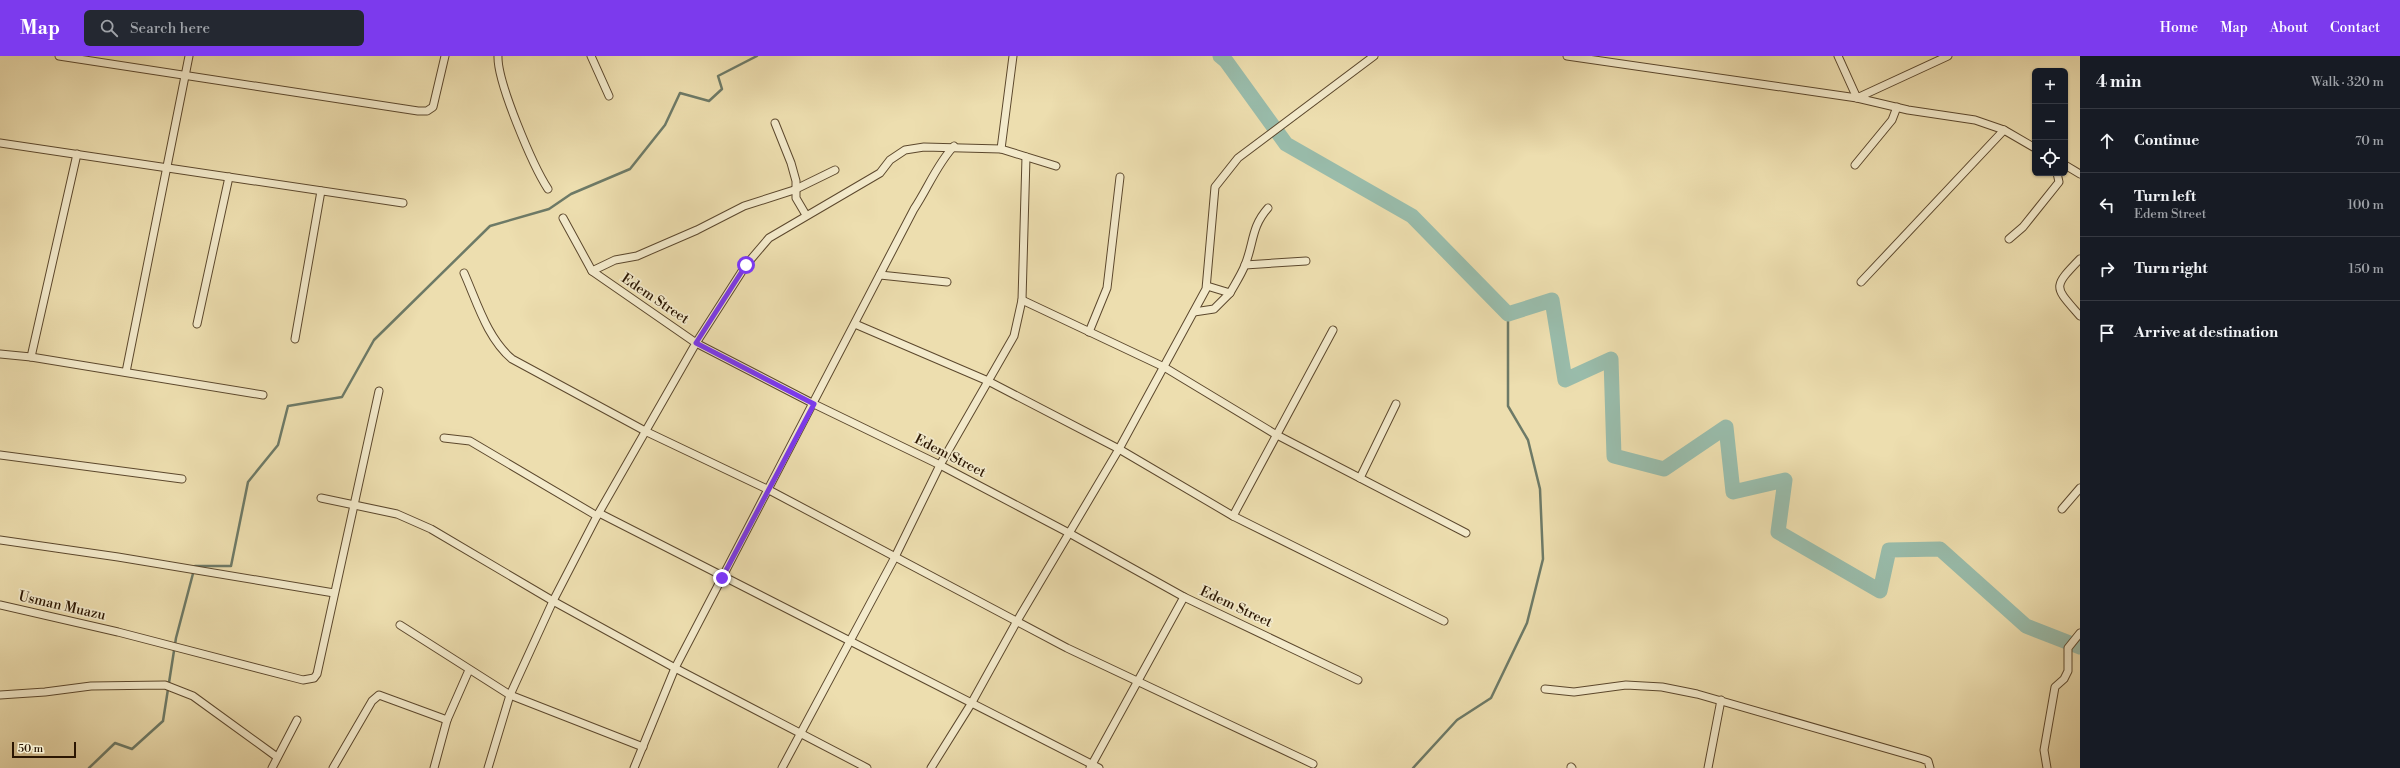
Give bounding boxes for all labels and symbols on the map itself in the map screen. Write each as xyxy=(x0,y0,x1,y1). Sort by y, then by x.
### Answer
route start xyxy=(737,256,755,274)
street label: Edem Street xyxy=(618,270,692,328)
street label: Edem Street xyxy=(911,430,989,482)
route end xyxy=(713,569,731,587)
street label: Edem Street xyxy=(1197,582,1275,632)
street label: Usman Muazu xyxy=(17,587,107,625)
scale bar xyxy=(12,740,76,759)

